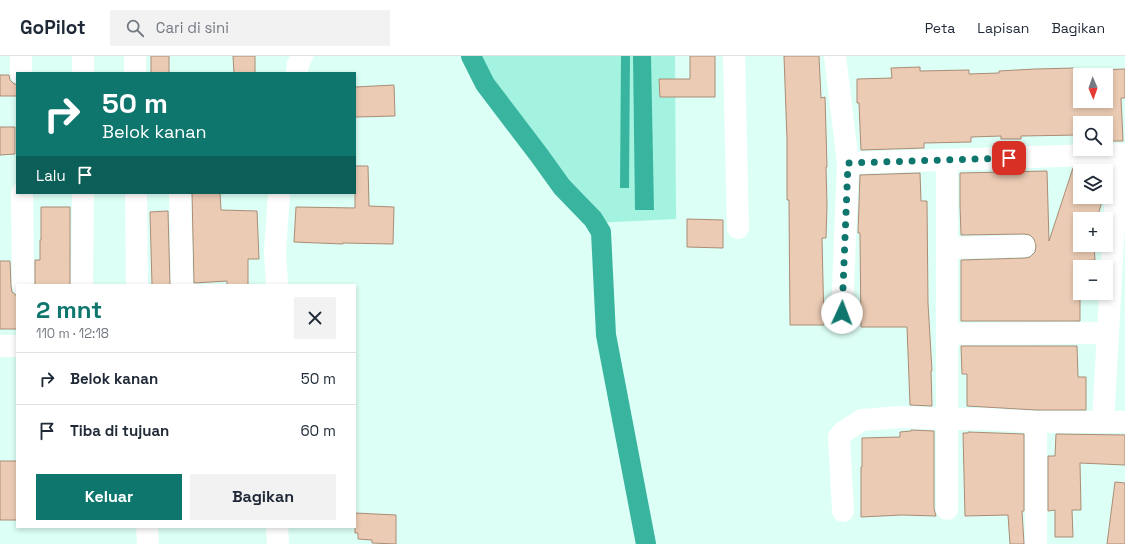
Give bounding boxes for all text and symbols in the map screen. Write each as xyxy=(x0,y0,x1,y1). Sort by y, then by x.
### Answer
search box xyxy=(110,10,390,46)
text: GoPilot xyxy=(20,15,86,40)
icon: search xyxy=(124,17,146,39)
text: Cari di sini xyxy=(156,18,229,37)
text: Peta xyxy=(925,19,955,37)
text: Lapisan xyxy=(977,19,1029,37)
text: Bagikan xyxy=(1051,19,1105,37)
north arrow xyxy=(1073,68,1113,108)
map controls xyxy=(1073,68,1113,300)
text: 50 m xyxy=(102,85,168,121)
icon: right xyxy=(36,88,88,140)
button: search xyxy=(1073,116,1113,156)
text: Belok kanan xyxy=(102,120,207,143)
pin xyxy=(992,141,1026,175)
icon: arrive xyxy=(998,147,1020,169)
icon: arrive xyxy=(74,164,96,186)
button: layers xyxy=(1073,164,1113,204)
text: Lalu xyxy=(36,166,66,185)
button: + xyxy=(1073,212,1113,252)
button: − xyxy=(1073,260,1113,300)
position arrow xyxy=(821,292,863,334)
text: 2 mnt xyxy=(36,294,102,325)
button: close xyxy=(294,297,336,339)
text: 110 m · 12:18 xyxy=(36,325,109,342)
icon: right xyxy=(36,368,58,390)
text: Belok kanan xyxy=(70,369,158,388)
text: 50 m xyxy=(301,369,336,388)
icon: arrive xyxy=(36,420,58,442)
text: Tiba di tujuan xyxy=(70,421,169,440)
text: 60 m xyxy=(300,421,336,440)
button: Keluar xyxy=(36,474,182,520)
button: Bagikan xyxy=(190,474,336,520)

